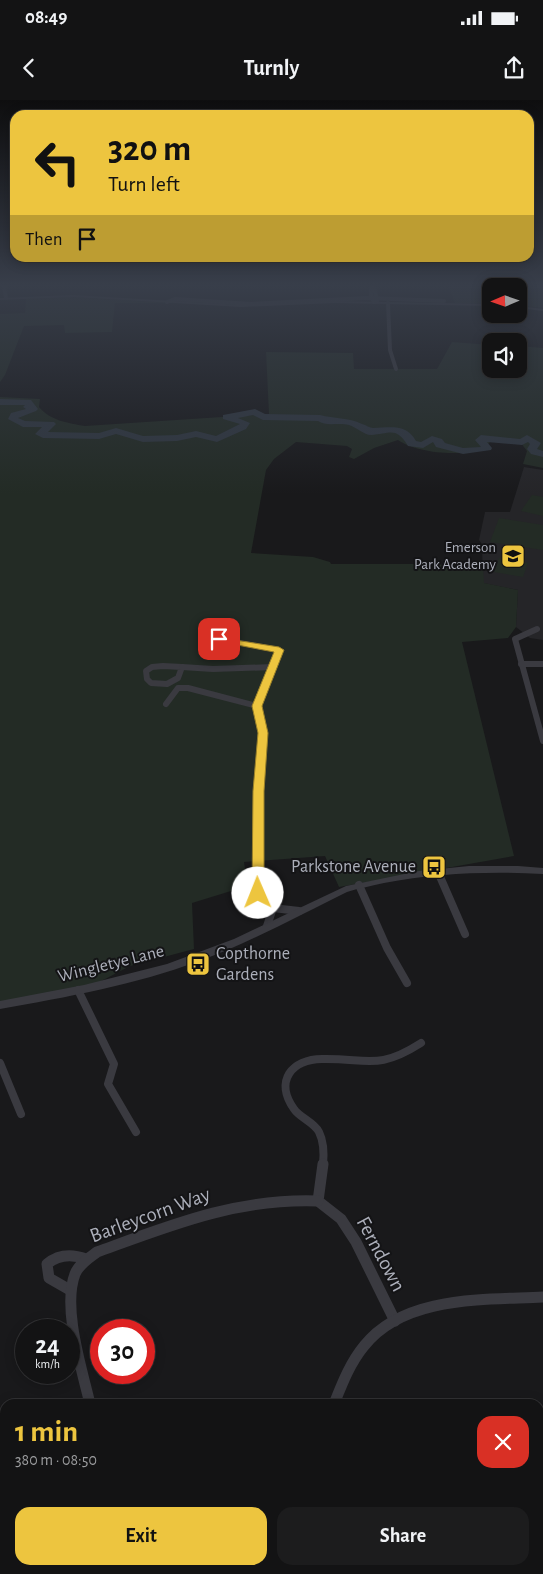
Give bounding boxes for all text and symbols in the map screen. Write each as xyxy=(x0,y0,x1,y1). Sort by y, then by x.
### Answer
text: 08:49 xyxy=(25,8,67,27)
icon: back xyxy=(15,54,43,82)
icon: share xyxy=(500,54,528,82)
text: Turnly xyxy=(244,57,299,79)
icon: left xyxy=(25,130,90,195)
text: 320 m xyxy=(108,132,191,167)
text: Turn left xyxy=(108,173,180,195)
icon: arrive xyxy=(73,225,101,253)
text: Then xyxy=(25,230,63,249)
north arrow xyxy=(482,278,528,322)
map controls xyxy=(482,278,527,378)
button: sound xyxy=(482,333,527,378)
place label: Emerson Park Academy xyxy=(414,540,497,572)
school or university icon: Emerson Park Academy xyxy=(500,543,526,569)
pin xyxy=(198,618,240,660)
icon: arrive xyxy=(205,625,233,653)
bus stop icon: Parkstone Avenue xyxy=(421,854,447,880)
place label: Parkstone Avenue xyxy=(291,858,416,876)
position arrow xyxy=(231,866,283,918)
street label: Wingletye Lane xyxy=(56,942,166,986)
place label: Copthorne Gardens xyxy=(216,945,290,984)
bus stop icon: Copthorne Gardens xyxy=(185,951,211,977)
street label: Barleycorn Way xyxy=(87,1184,213,1246)
street label: Ferndown xyxy=(353,1213,409,1295)
speed limit sign: 30 xyxy=(90,1319,155,1384)
text: 24 xyxy=(35,1333,60,1358)
text: km/h xyxy=(35,1358,60,1370)
button: close xyxy=(477,1416,529,1468)
text: 1 min xyxy=(15,1417,78,1447)
text: 380 m · 08:50 xyxy=(15,1452,97,1468)
button: Exit xyxy=(15,1507,267,1565)
button: Share xyxy=(277,1507,529,1565)

